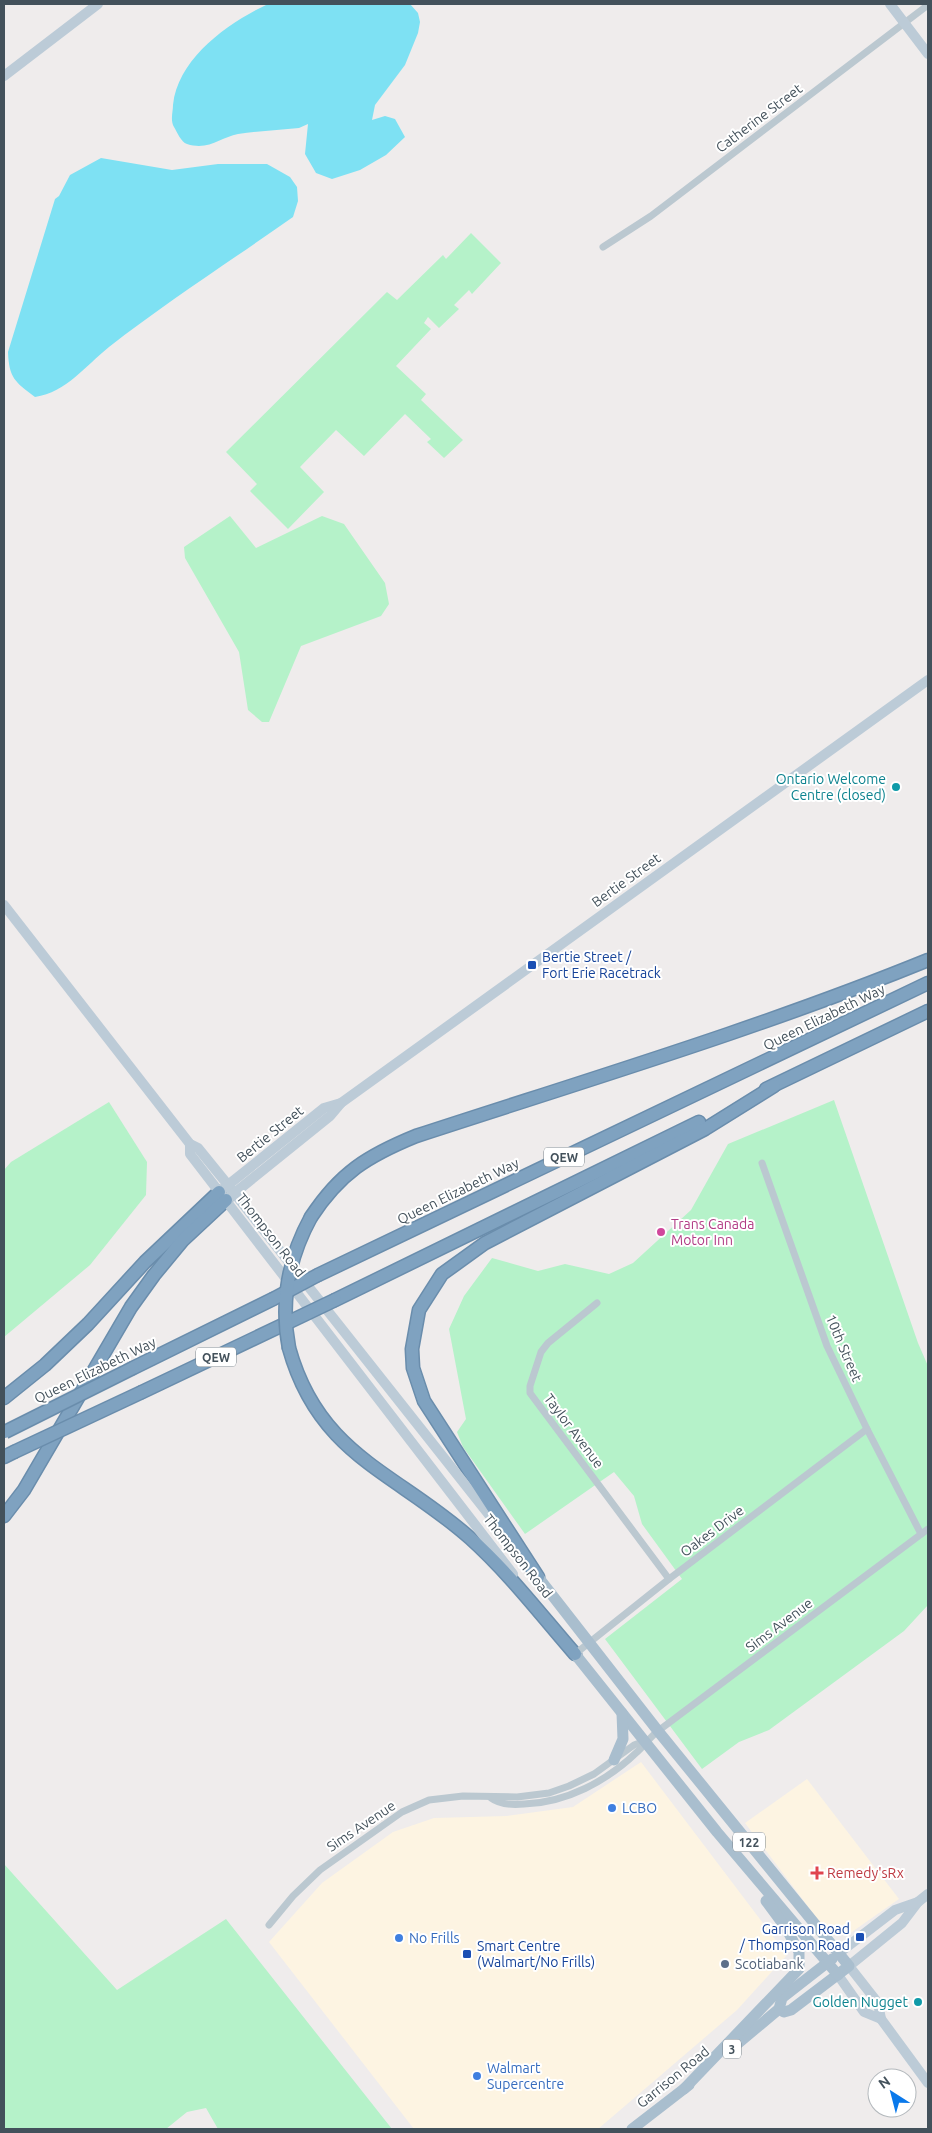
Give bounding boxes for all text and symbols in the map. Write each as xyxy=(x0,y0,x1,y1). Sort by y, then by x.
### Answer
street label: Catherine Street xyxy=(713,80,806,156)
place label: Ontario Welcome Centre (closed) xyxy=(776,771,886,803)
marker: Ontario Welcome Centre (closed) xyxy=(890,781,902,793)
street label: Bertie Street xyxy=(589,849,664,910)
place label: Bertie Street / Fort Erie Racetrack xyxy=(542,949,661,981)
marker: Bertie Street / Fort Erie Racetrack xyxy=(526,959,538,971)
street label: Queen Elizabeth Way xyxy=(761,980,888,1053)
street label: Bertie Street xyxy=(234,1102,307,1166)
road number: QEW xyxy=(544,1148,584,1166)
street label: Queen Elizabeth Way xyxy=(395,1154,522,1227)
street label: Thompson Road xyxy=(233,1190,309,1280)
place label: Trans Canada Motor Inn xyxy=(671,1216,754,1248)
marker: Trans Canada Motor Inn xyxy=(655,1226,667,1238)
street label: 10th Street xyxy=(823,1312,866,1385)
street label: Queen Elizabeth Way xyxy=(32,1333,159,1406)
road number: QEW xyxy=(196,1348,236,1366)
street label: Taylor Avenue xyxy=(541,1391,607,1471)
street label: Oakes Drive xyxy=(677,1502,747,1560)
street label: Thompson Road xyxy=(480,1511,556,1601)
street label: Sims Avenue xyxy=(743,1595,815,1655)
street label: Sims Avenue xyxy=(324,1797,398,1855)
place label: LCBO xyxy=(622,1800,657,1816)
marker: LCBO xyxy=(606,1802,618,1814)
road number: 122 xyxy=(733,1832,765,1851)
place label: Remedy'sRx xyxy=(827,1865,904,1881)
marker: Remedy'sRx xyxy=(811,1867,823,1879)
place label: Garrison Road / Thompson Road xyxy=(739,1921,850,1953)
place label: No Frills xyxy=(409,1930,460,1946)
marker: Garrison Road / Thompson Road xyxy=(854,1931,866,1943)
marker: No Frills xyxy=(393,1932,405,1944)
place label: Smart Centre (Walmart/No Frills) xyxy=(477,1938,595,1970)
marker: Smart Centre (Walmart/No Frills) xyxy=(461,1948,473,1960)
place label: Scotiabank xyxy=(735,1956,804,1972)
marker: Scotiabank xyxy=(719,1958,731,1970)
place label: Golden Nugget xyxy=(812,1994,908,2010)
marker: Golden Nugget xyxy=(912,1996,924,2008)
road number: 3 xyxy=(723,2040,741,2058)
street label: Garrison Road xyxy=(634,2043,712,2111)
place label: Walmart Supercentre xyxy=(487,2060,564,2092)
north arrow xyxy=(867,2068,917,2118)
marker: Walmart Supercentre xyxy=(471,2070,483,2082)
text: N xyxy=(875,2073,893,2092)

